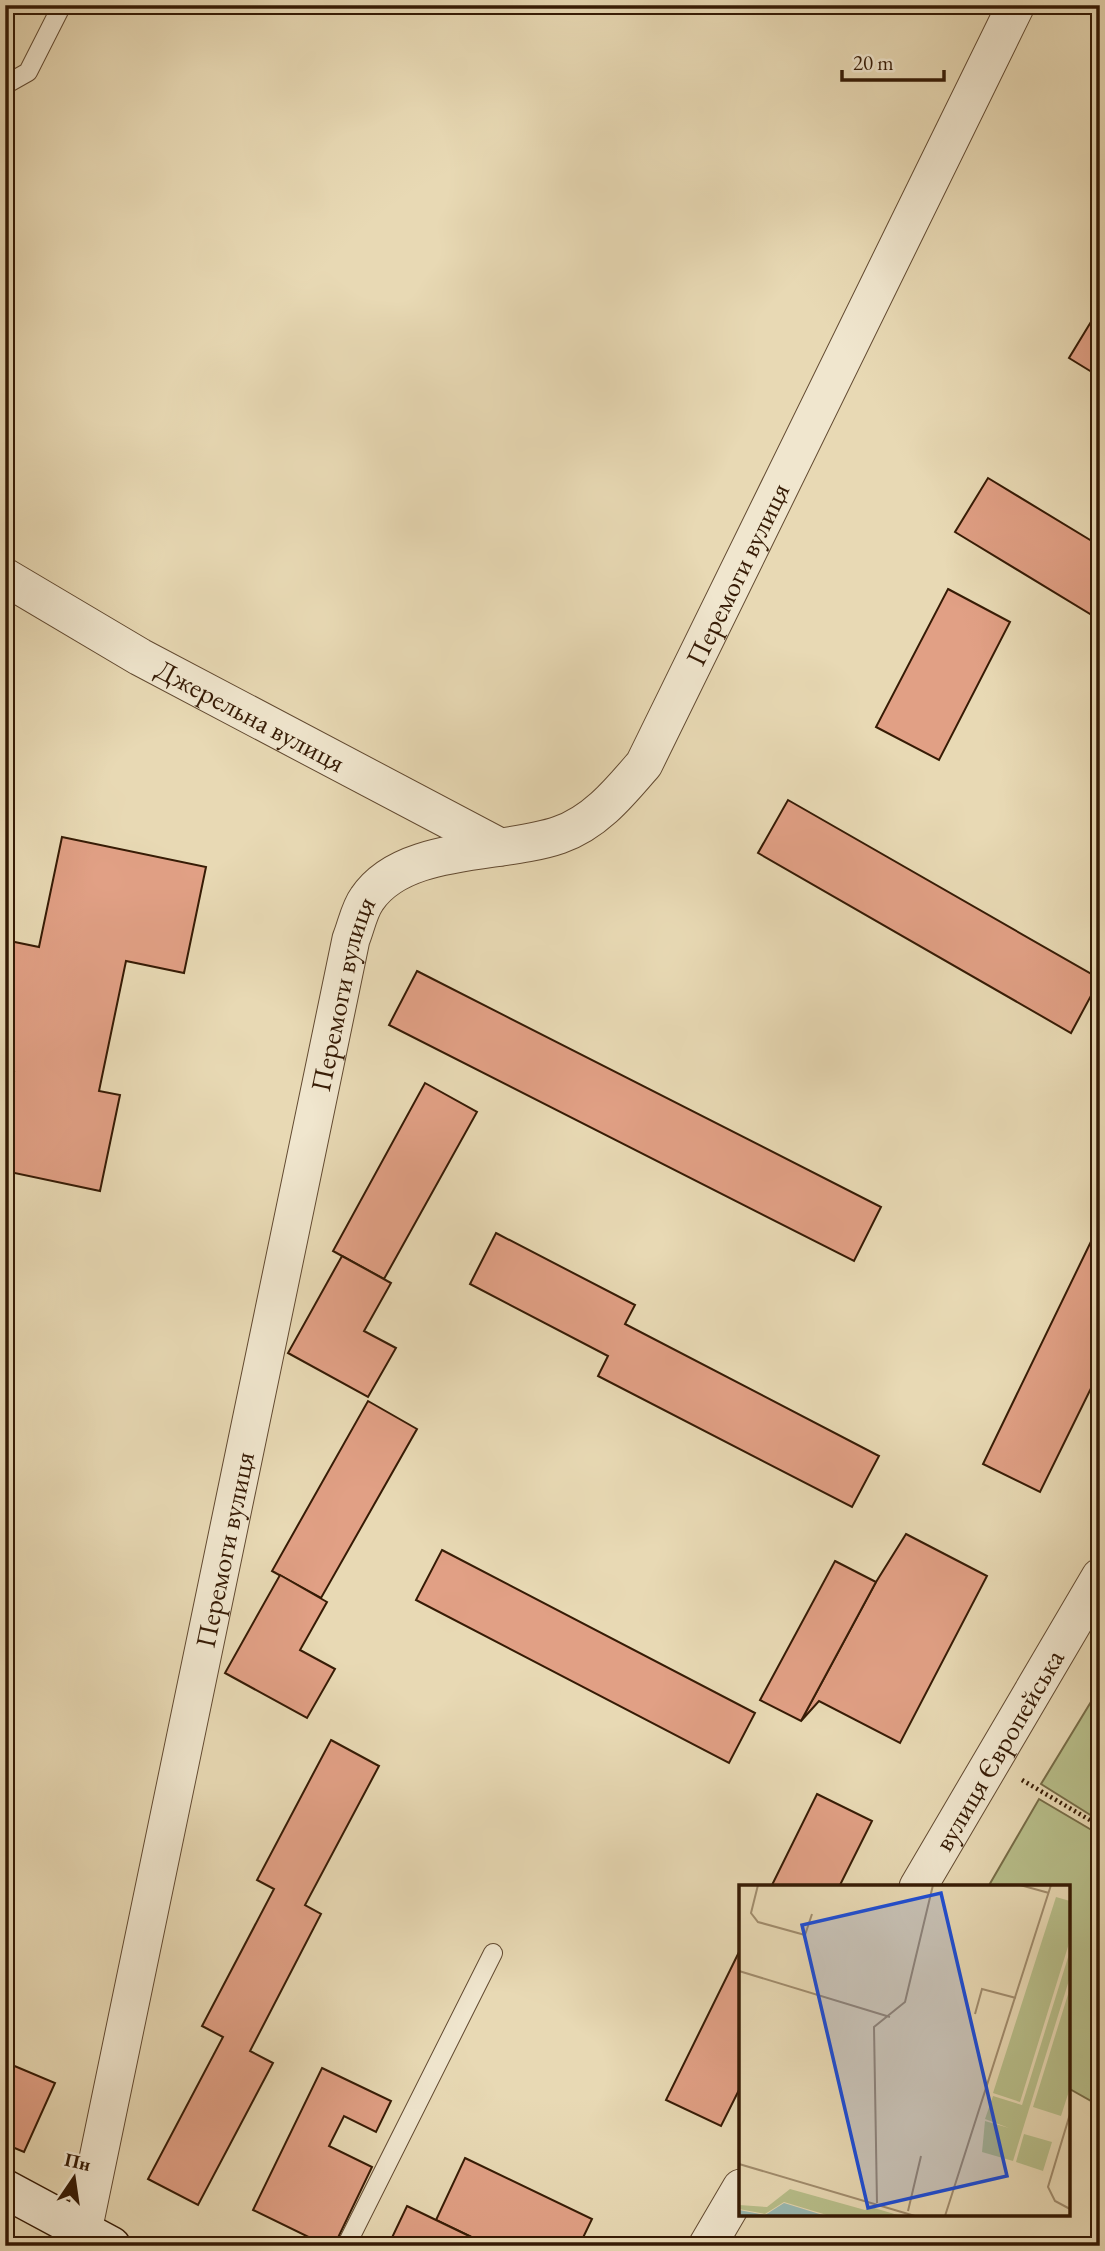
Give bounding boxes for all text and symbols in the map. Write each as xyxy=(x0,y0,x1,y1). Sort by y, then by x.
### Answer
scale bar xyxy=(842,38,944,82)
text: 20 m xyxy=(853,49,894,76)
street label: Перемоги вулиця xyxy=(677,476,797,671)
street label: Джерельна вулиця xyxy=(150,651,352,780)
street label: Перемоги вулиця xyxy=(302,889,383,1095)
street label: Перемоги вулиця xyxy=(186,1448,262,1651)
street label: вулиця Європейська xyxy=(925,1642,1072,1857)
inset map xyxy=(739,1885,1070,2216)
north arrow xyxy=(38,2142,108,2212)
text: Пн xyxy=(62,2147,93,2177)

